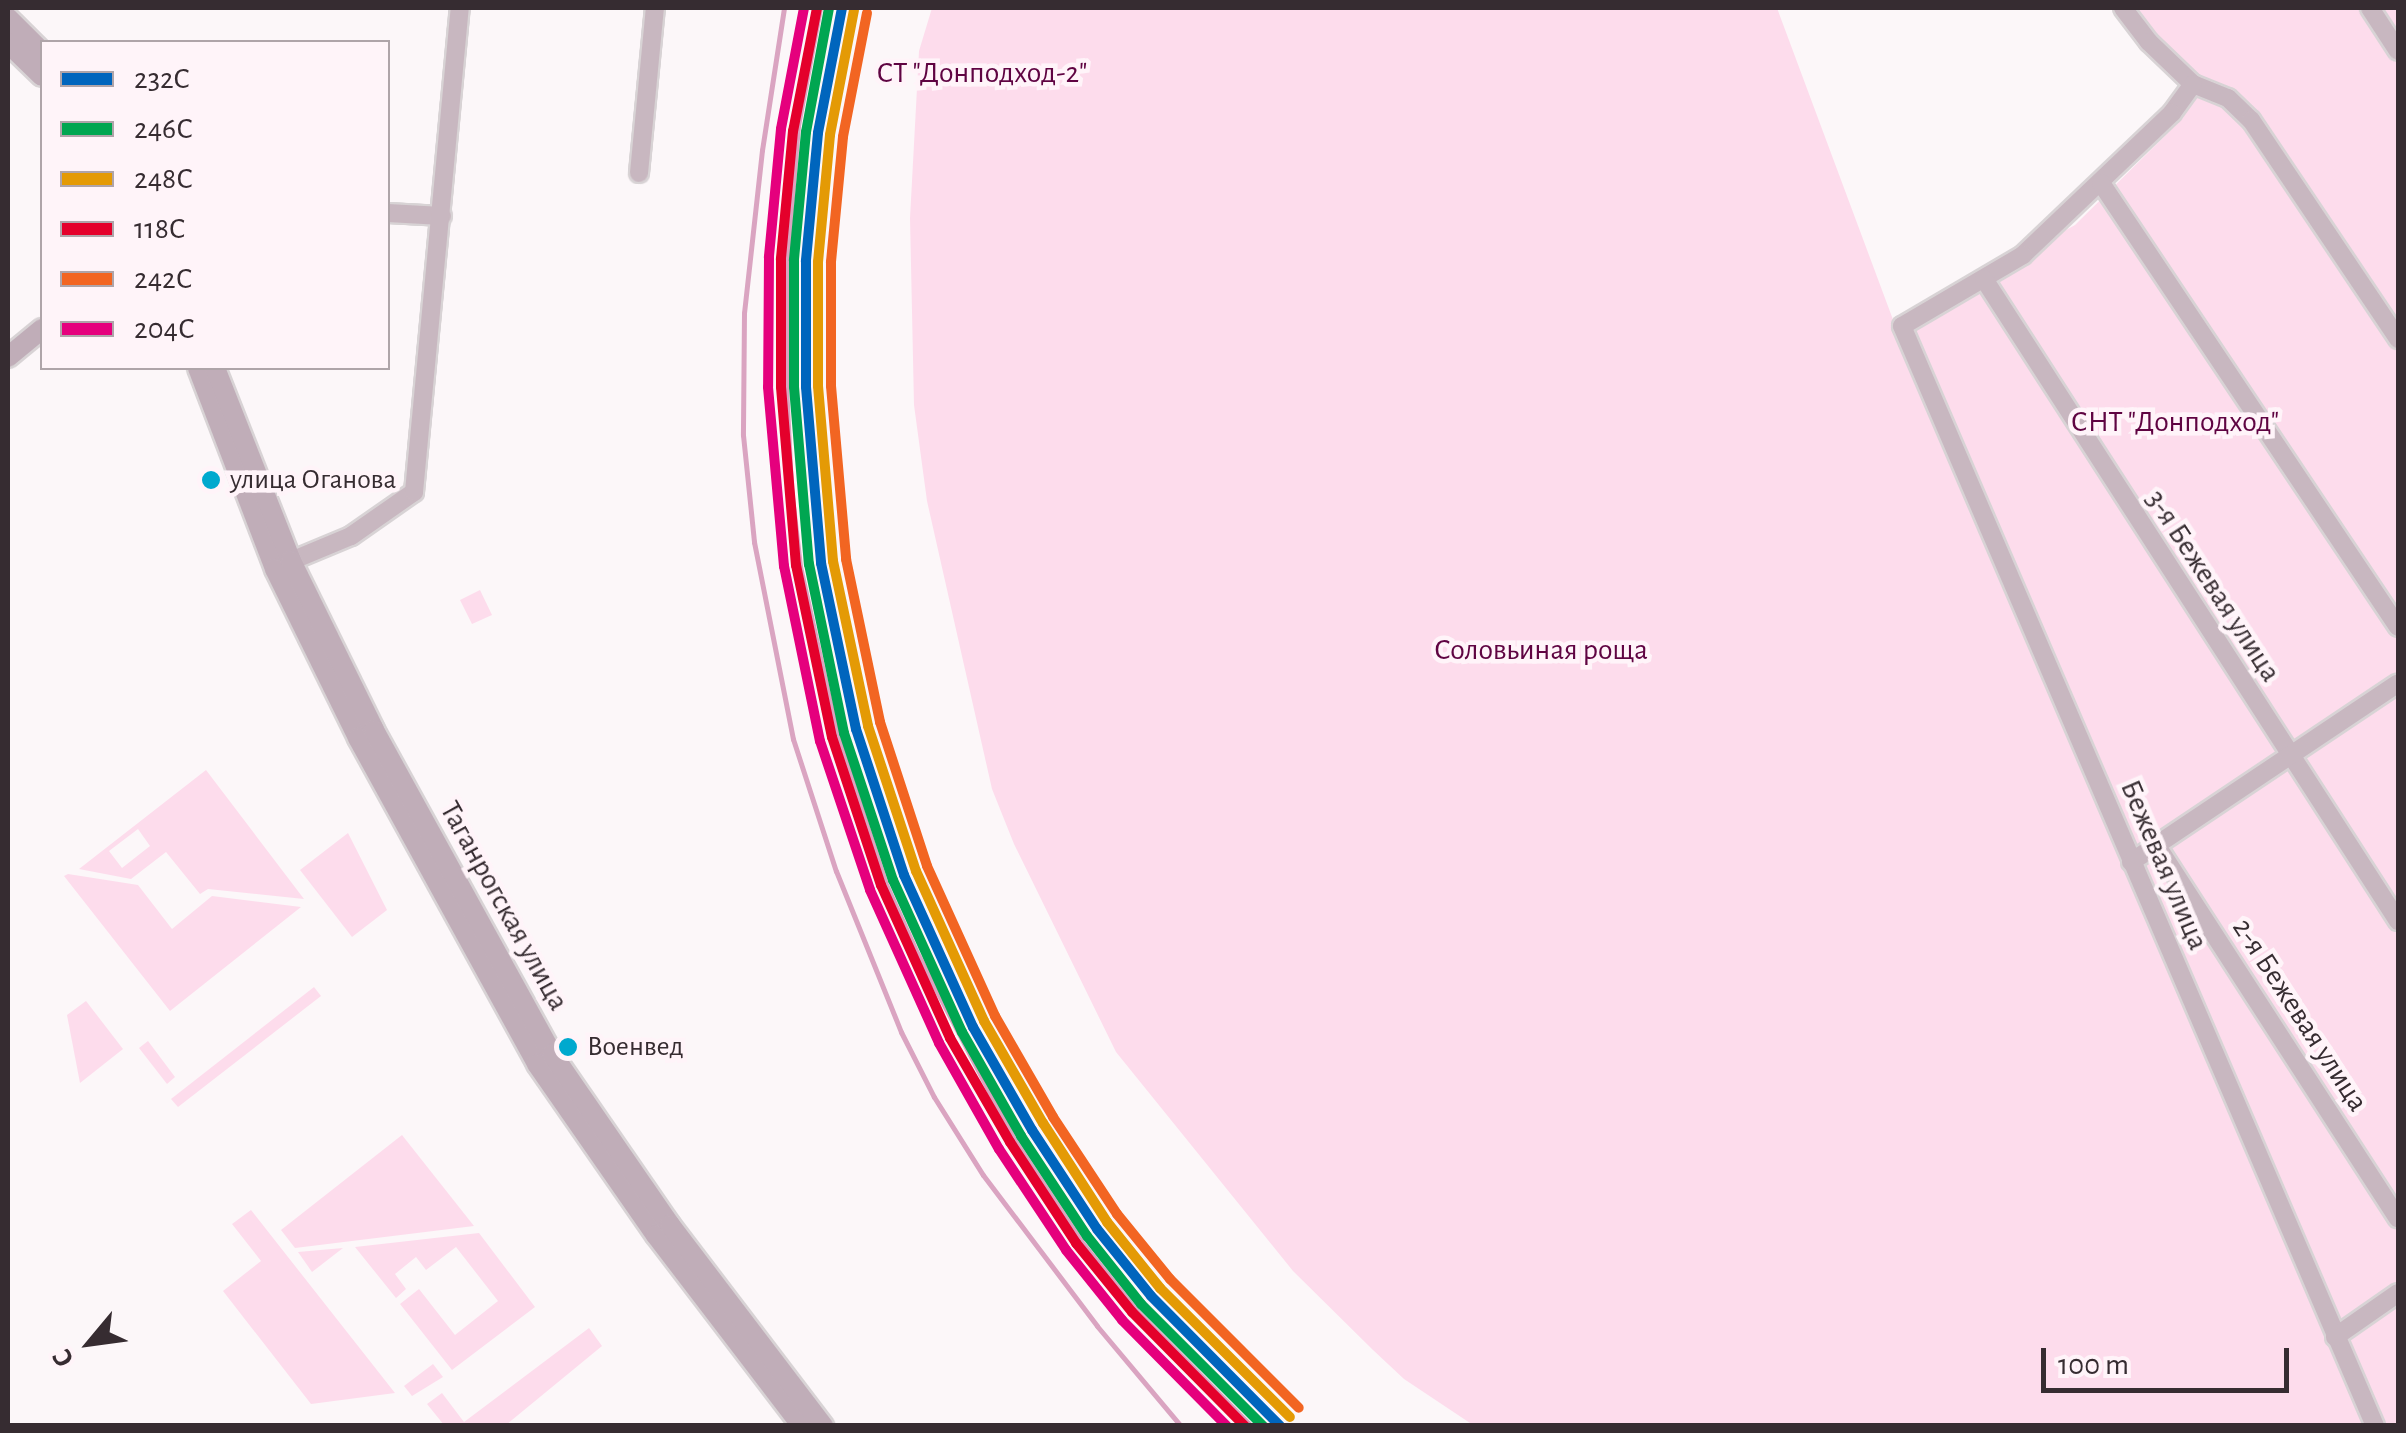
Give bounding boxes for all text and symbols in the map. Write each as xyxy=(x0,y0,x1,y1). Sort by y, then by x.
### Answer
legend xyxy=(40,40,390,370)
park label: СТ "Донподход-2" xyxy=(876,55,1088,91)
text: 232C xyxy=(134,64,189,94)
text: 246С xyxy=(134,114,193,144)
text: 248С xyxy=(134,164,193,194)
text: 118С xyxy=(134,214,186,244)
text: 242С xyxy=(134,264,193,294)
text: 204С xyxy=(134,314,195,344)
park label: СНТ "Донподход" xyxy=(2071,404,2279,440)
place label: улица Оганова xyxy=(230,463,396,497)
marker: улица Оганова xyxy=(201,470,221,490)
street label: 3-я Бежевая улица xyxy=(2138,483,2288,689)
park label: Соловьиная роща xyxy=(1434,632,1648,668)
street label: Бежевая улица xyxy=(2112,775,2216,955)
street label: Таганрогская улица xyxy=(432,795,576,1017)
street label: 2-я Бежевая улица xyxy=(2224,912,2376,1118)
place label: Военвед xyxy=(587,1030,684,1064)
marker: Военвед xyxy=(558,1037,578,1057)
north arrow xyxy=(40,1293,140,1393)
scale bar xyxy=(2046,1328,2294,1390)
text: С xyxy=(48,1344,80,1371)
text: 100 m xyxy=(2058,1350,2129,1380)

